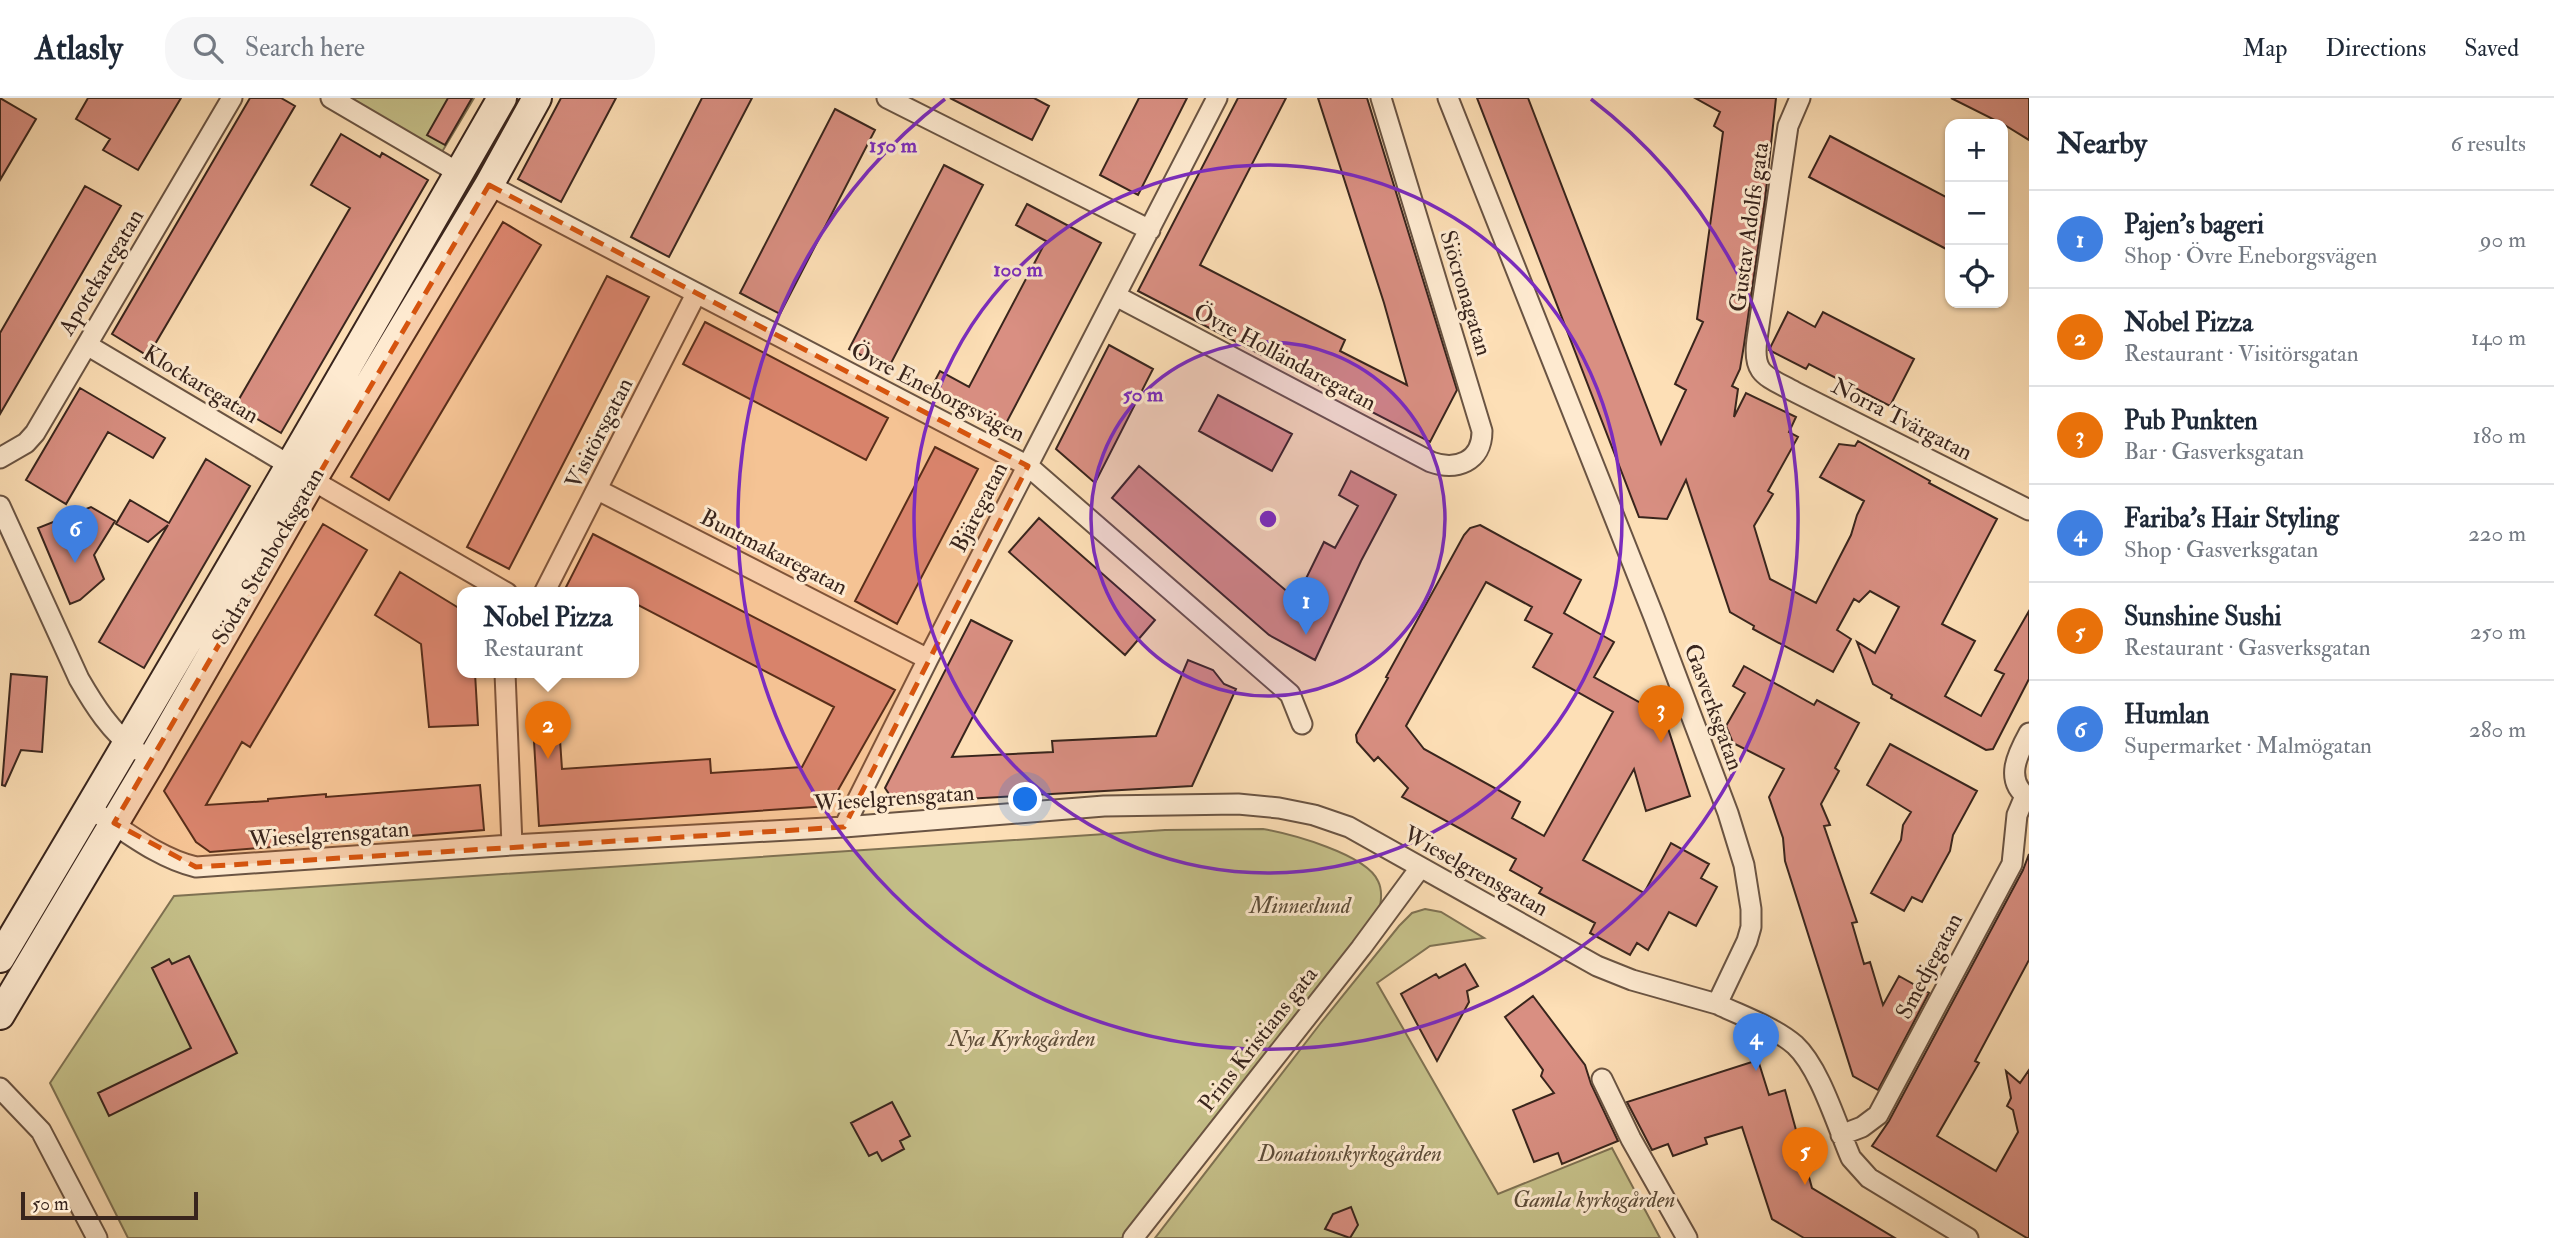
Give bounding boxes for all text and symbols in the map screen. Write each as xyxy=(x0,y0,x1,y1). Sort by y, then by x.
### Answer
search box xyxy=(165,17,655,80)
text: Atlasly xyxy=(35,28,123,69)
icon: search xyxy=(189,29,227,67)
text: Search here xyxy=(245,32,365,64)
text: Map xyxy=(2242,33,2287,64)
text: Directions xyxy=(2325,33,2426,64)
text: Saved xyxy=(2464,33,2519,64)
map controls xyxy=(1945,119,2008,308)
button: + xyxy=(1945,119,2008,182)
text: Nearby xyxy=(2057,125,2147,162)
text: 6 results xyxy=(2451,129,2526,158)
text: 150 m xyxy=(869,132,918,159)
street label: Gustav Adolfs gata xyxy=(1723,140,1775,314)
button: − xyxy=(1945,182,2008,245)
street label: Apotekaregatan xyxy=(51,203,151,342)
text: Pajen's bageri xyxy=(2124,209,2264,241)
text: 1 xyxy=(2076,225,2084,254)
text: 90 m xyxy=(2480,225,2526,254)
street label: Siöcronagatan xyxy=(1433,227,1499,359)
text: Shop · Övre Eneborgsvägen xyxy=(2124,241,2377,270)
button: locate xyxy=(1945,245,2008,308)
text: 100 m xyxy=(993,256,1044,283)
street label: Övre Holländaregatan xyxy=(1189,297,1381,417)
text: Nobel Pizza xyxy=(2124,307,2253,339)
text: 2 xyxy=(2074,323,2086,352)
text: 140 m xyxy=(2471,323,2526,352)
street label: Övre Eneborgsvägen xyxy=(846,336,1030,449)
street label: Klockaregatan xyxy=(138,338,264,430)
text: Restaurant · Visitörsgatan xyxy=(2124,339,2359,368)
street label: Norra Tvärgatan xyxy=(1827,371,1978,467)
street label: Visitörsgatan xyxy=(559,373,639,493)
text: 50 m xyxy=(1123,381,1164,408)
text: Pub Punkten xyxy=(2124,405,2258,437)
text: 3 xyxy=(2076,421,2084,450)
text: 180 m xyxy=(2473,421,2526,450)
text: Bar · Gasverksgatan xyxy=(2124,437,2304,466)
street label: Bjäregatan xyxy=(944,457,1014,557)
street label: Södra Stenbocksgatan xyxy=(206,462,331,650)
street label: Buntmakaregatan xyxy=(696,502,853,602)
text: Fariba's Hair Styling xyxy=(2124,503,2339,535)
pin: 6 xyxy=(52,505,98,563)
centre of rings xyxy=(1256,507,1280,531)
text: 4 xyxy=(2074,519,2086,548)
text: 220 m xyxy=(2468,519,2526,548)
text: Shop · Gasverksgatan xyxy=(2124,535,2318,564)
pin: 1 xyxy=(1283,577,1329,635)
popup xyxy=(457,587,639,678)
text: Sunshine Sushi xyxy=(2124,601,2282,633)
text: Nobel Pizza xyxy=(484,602,612,634)
text: 5 xyxy=(2075,617,2085,646)
text: 250 m xyxy=(2470,617,2526,646)
text: Restaurant · Gasverksgatan xyxy=(2124,633,2371,662)
text: Restaurant xyxy=(484,634,583,663)
street label: Gasverksgatan xyxy=(1678,640,1750,774)
pin: 3 xyxy=(1638,685,1684,743)
text: Humlan xyxy=(2124,699,2209,731)
pin: 2 xyxy=(525,701,571,759)
text: 6 xyxy=(2074,715,2086,744)
text: 280 m xyxy=(2469,715,2526,744)
text: Supermarket · Malmögatan xyxy=(2124,731,2372,760)
street label: Wieselgrensgatan xyxy=(812,778,976,818)
your location xyxy=(1008,782,1042,816)
street label: Wieselgrensgatan xyxy=(247,814,411,854)
street label: Wieselgrensgatan xyxy=(1398,819,1554,923)
park label: Minneslund xyxy=(1247,891,1352,920)
street label: Smedjegatan xyxy=(1889,908,1969,1024)
street label: Prins Kristians gata xyxy=(1192,960,1324,1117)
pin: 4 xyxy=(1733,1013,1779,1071)
park label: Nya Kyrkogården xyxy=(947,1024,1096,1053)
pin: 5 xyxy=(1782,1127,1828,1185)
park label: Donationskyrkogården xyxy=(1257,1139,1442,1168)
park label: Gamla kyrkogården xyxy=(1513,1185,1675,1214)
scale bar xyxy=(21,1189,198,1221)
text: 50 m xyxy=(32,1192,69,1216)

